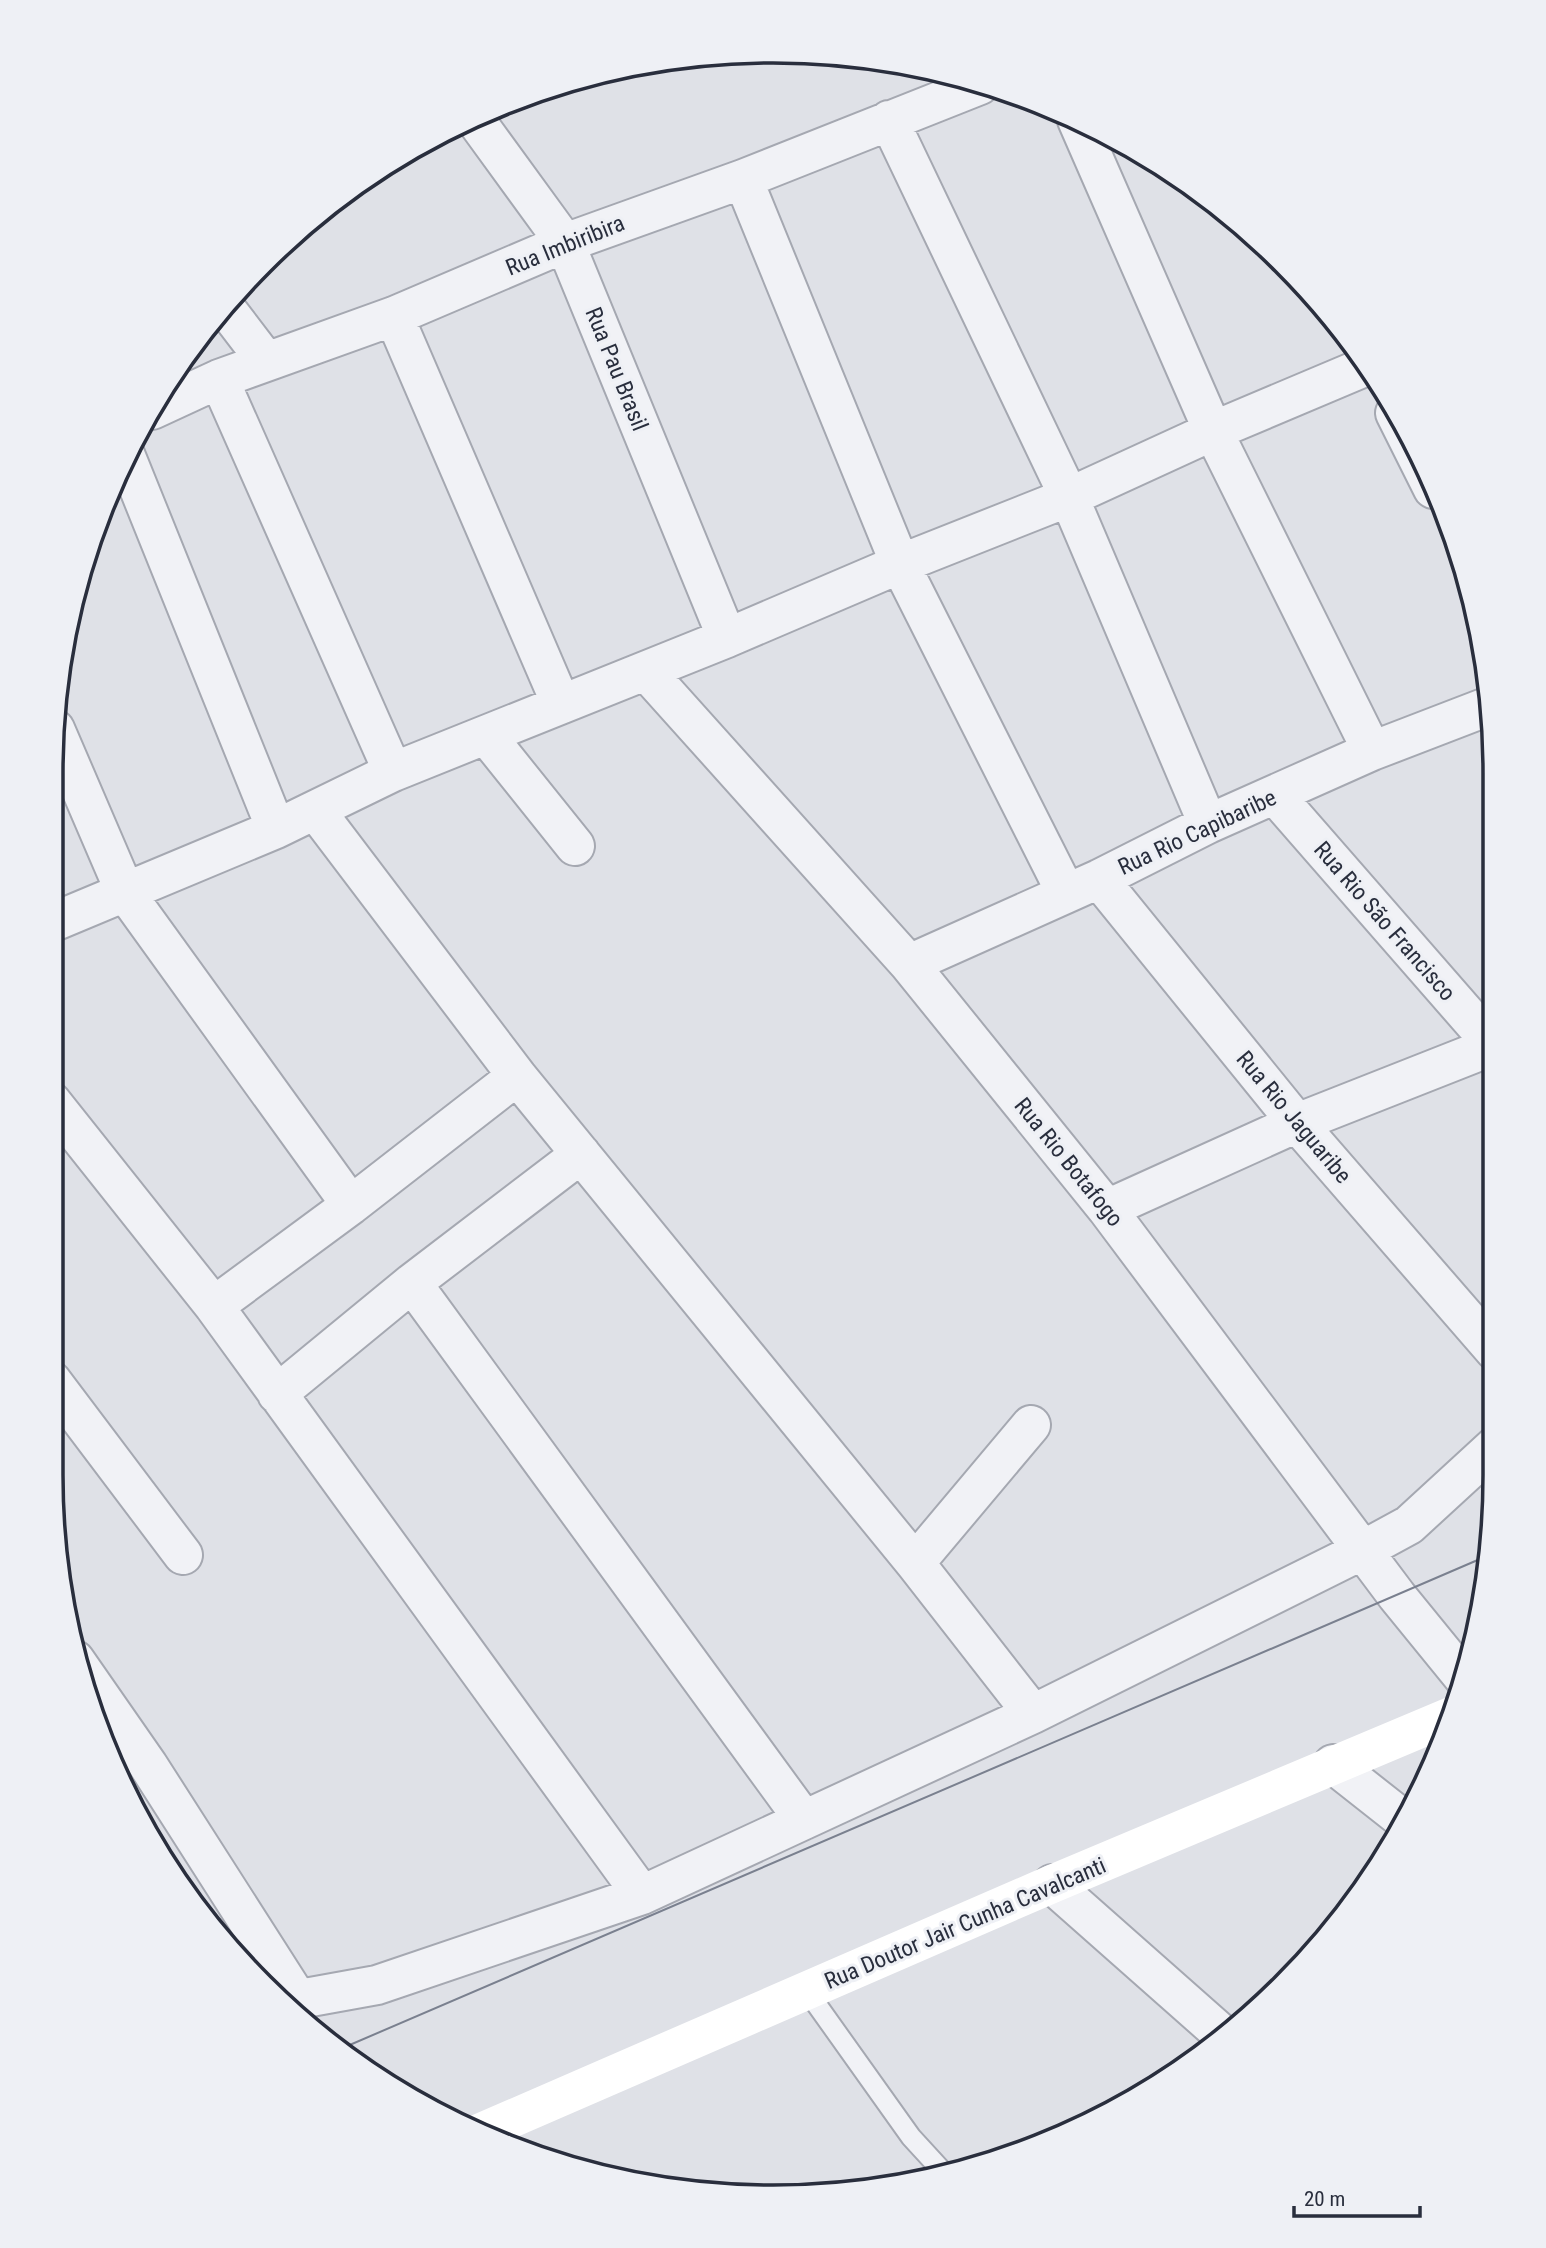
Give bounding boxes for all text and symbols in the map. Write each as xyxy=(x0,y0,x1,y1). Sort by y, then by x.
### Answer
street label: Rua Imbiribira xyxy=(502,209,629,282)
street label: Rua Pau Brasil xyxy=(580,303,654,435)
street label: Rua Rio Capibaribe xyxy=(1114,784,1281,881)
street label: Rua Rio São Francisco xyxy=(1308,836,1461,1006)
street label: Rua Rio Jaguaribe xyxy=(1231,1046,1357,1189)
street label: Rua Rio Botafogo xyxy=(1009,1093,1129,1232)
street label: Rua Doutor Jair Cunha Cavalcanti xyxy=(820,1852,1110,1995)
scale bar xyxy=(1294,2174,1420,2218)
text: 20 m xyxy=(1304,2187,1345,2211)

